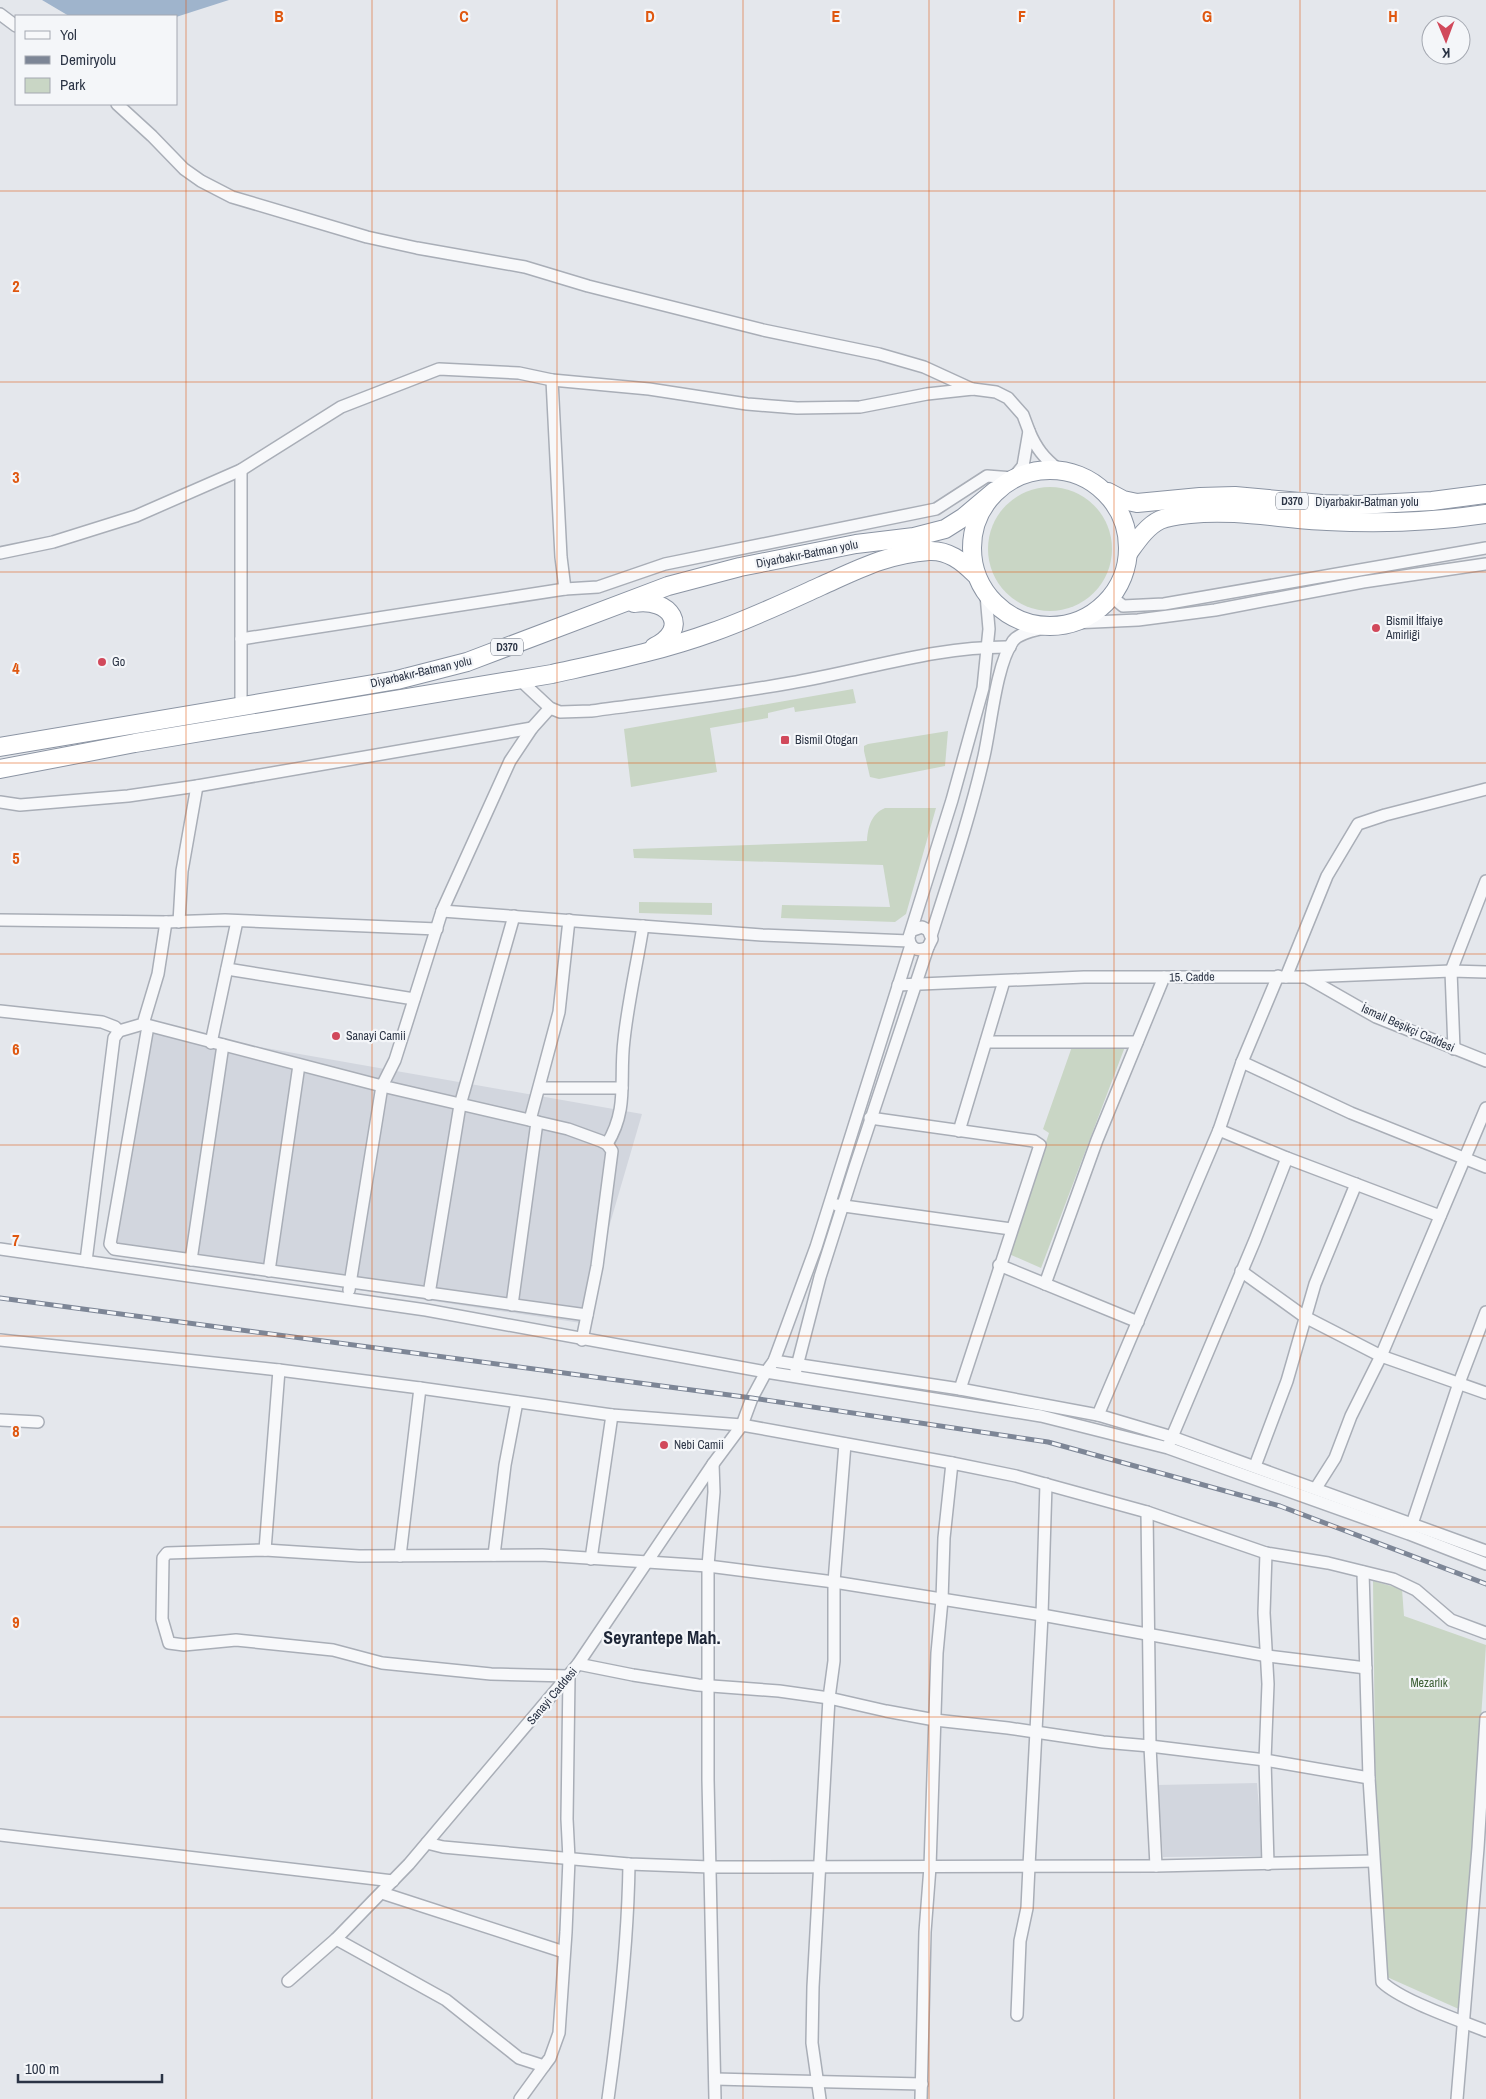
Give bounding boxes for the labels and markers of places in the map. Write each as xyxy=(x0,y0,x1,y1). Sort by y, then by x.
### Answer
place label: Bismil İtfaiye Amirliği xyxy=(1385,613,1443,643)
marker: Bismil İtfaiye Amirliği xyxy=(1370,622,1382,634)
place label: Go xyxy=(112,654,125,670)
marker: Go xyxy=(96,656,108,668)
place label: Bismil Otogarı xyxy=(795,732,858,748)
marker: Bismil Otogarı xyxy=(779,734,791,746)
place label: Sanayi Camii xyxy=(346,1028,406,1044)
marker: Sanayi Camii xyxy=(330,1030,342,1042)
place label: Nebi Camii xyxy=(674,1437,724,1453)
marker: Nebi Camii xyxy=(658,1439,670,1451)

